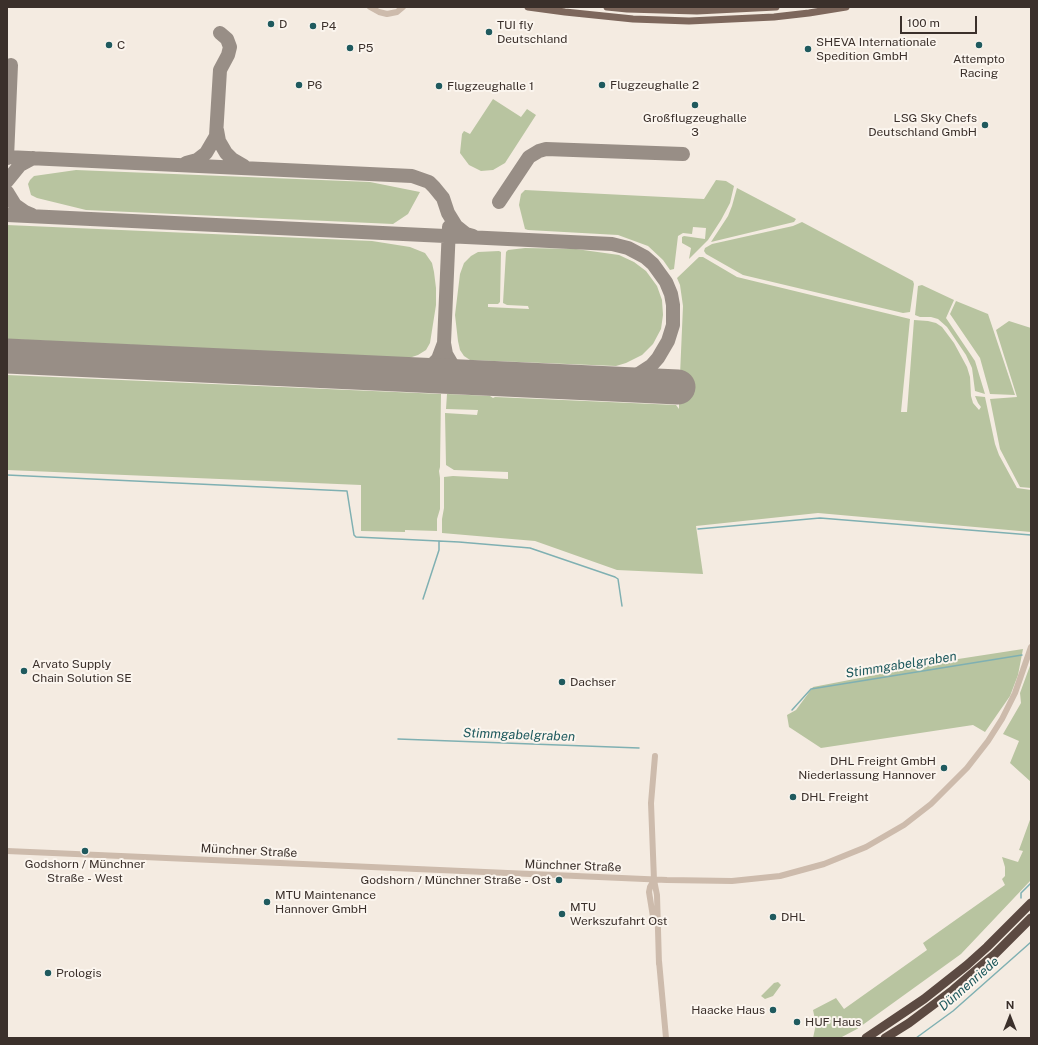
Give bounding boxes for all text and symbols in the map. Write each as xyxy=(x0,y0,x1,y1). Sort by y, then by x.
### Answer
scale bar xyxy=(902,8,979,34)
text: 100 m xyxy=(907,16,940,30)
place label: D xyxy=(279,17,287,31)
place label: TUI fly Deutschland xyxy=(497,18,567,46)
marker: D xyxy=(266,19,276,29)
place label: P4 xyxy=(321,19,336,33)
marker: P4 xyxy=(308,21,318,31)
marker: TUI fly Deutschland xyxy=(484,27,494,37)
place label: SHEVA Internationale Spedition GmbH xyxy=(816,35,936,63)
place label: C xyxy=(117,38,125,52)
marker: C xyxy=(104,40,114,50)
marker: Attempto Racing xyxy=(974,40,984,50)
place label: P5 xyxy=(358,41,373,55)
marker: P5 xyxy=(345,43,355,53)
marker: SHEVA Internationale Spedition GmbH xyxy=(803,44,813,54)
place label: Attempto Racing xyxy=(953,52,1005,80)
place label: P6 xyxy=(307,78,322,92)
place label: Flugzeughalle 2 xyxy=(610,78,699,92)
place label: Flugzeughalle 1 xyxy=(447,79,534,93)
marker: P6 xyxy=(294,80,304,90)
marker: Flugzeughalle 2 xyxy=(597,80,607,90)
marker: Flugzeughalle 1 xyxy=(434,81,444,91)
marker: Großflugzeughalle 3 xyxy=(690,100,700,110)
place label: Großflugzeughalle 3 xyxy=(643,111,747,139)
place label: LSG Sky Chefs Deutschland GmbH xyxy=(868,111,977,139)
marker: LSG Sky Chefs Deutschland GmbH xyxy=(980,120,990,130)
water label: Stimmgabelgraben xyxy=(844,649,958,681)
place label: Arvato Supply Chain Solution SE xyxy=(32,657,132,685)
marker: Arvato Supply Chain Solution SE xyxy=(19,666,29,676)
place label: Dachser xyxy=(570,675,616,689)
marker: Dachser xyxy=(557,677,567,687)
water label: Stimmgabelgraben xyxy=(463,725,575,745)
place label: DHL Freight GmbH Niederlassung Hannover xyxy=(798,754,936,782)
marker: DHL Freight GmbH Niederlassung Hannover xyxy=(939,763,949,773)
place label: DHL Freight xyxy=(801,790,869,804)
marker: DHL Freight xyxy=(788,792,798,802)
street label: Münchner Straße xyxy=(200,841,298,861)
marker: Godshorn / Münchner Straße - West xyxy=(80,846,90,856)
place label: Godshorn / Münchner Straße - West xyxy=(25,857,145,885)
street label: Münchner Straße xyxy=(524,857,622,875)
place label: Godshorn / Münchner Straße - Ost xyxy=(360,873,551,887)
marker: Godshorn / Münchner Straße - Ost xyxy=(554,875,564,885)
place label: MTU Maintenance Hannover GmbH xyxy=(275,888,376,916)
marker: MTU Maintenance Hannover GmbH xyxy=(262,897,272,907)
place label: MTU Werkszufahrt Ost xyxy=(570,900,668,928)
marker: MTU Werkszufahrt Ost xyxy=(557,909,567,919)
place label: DHL xyxy=(781,910,805,924)
marker: DHL xyxy=(768,912,778,922)
water label: Dünnenriede xyxy=(936,954,1002,1014)
place label: Prologis xyxy=(56,966,102,980)
marker: Prologis xyxy=(43,968,53,978)
north arrow xyxy=(990,997,1030,1037)
text: N xyxy=(1006,999,1014,1011)
place label: Haacke Haus xyxy=(691,1003,765,1017)
marker: Haacke Haus xyxy=(768,1005,778,1015)
place label: HUF Haus xyxy=(805,1015,861,1029)
marker: HUF Haus xyxy=(792,1017,802,1027)

